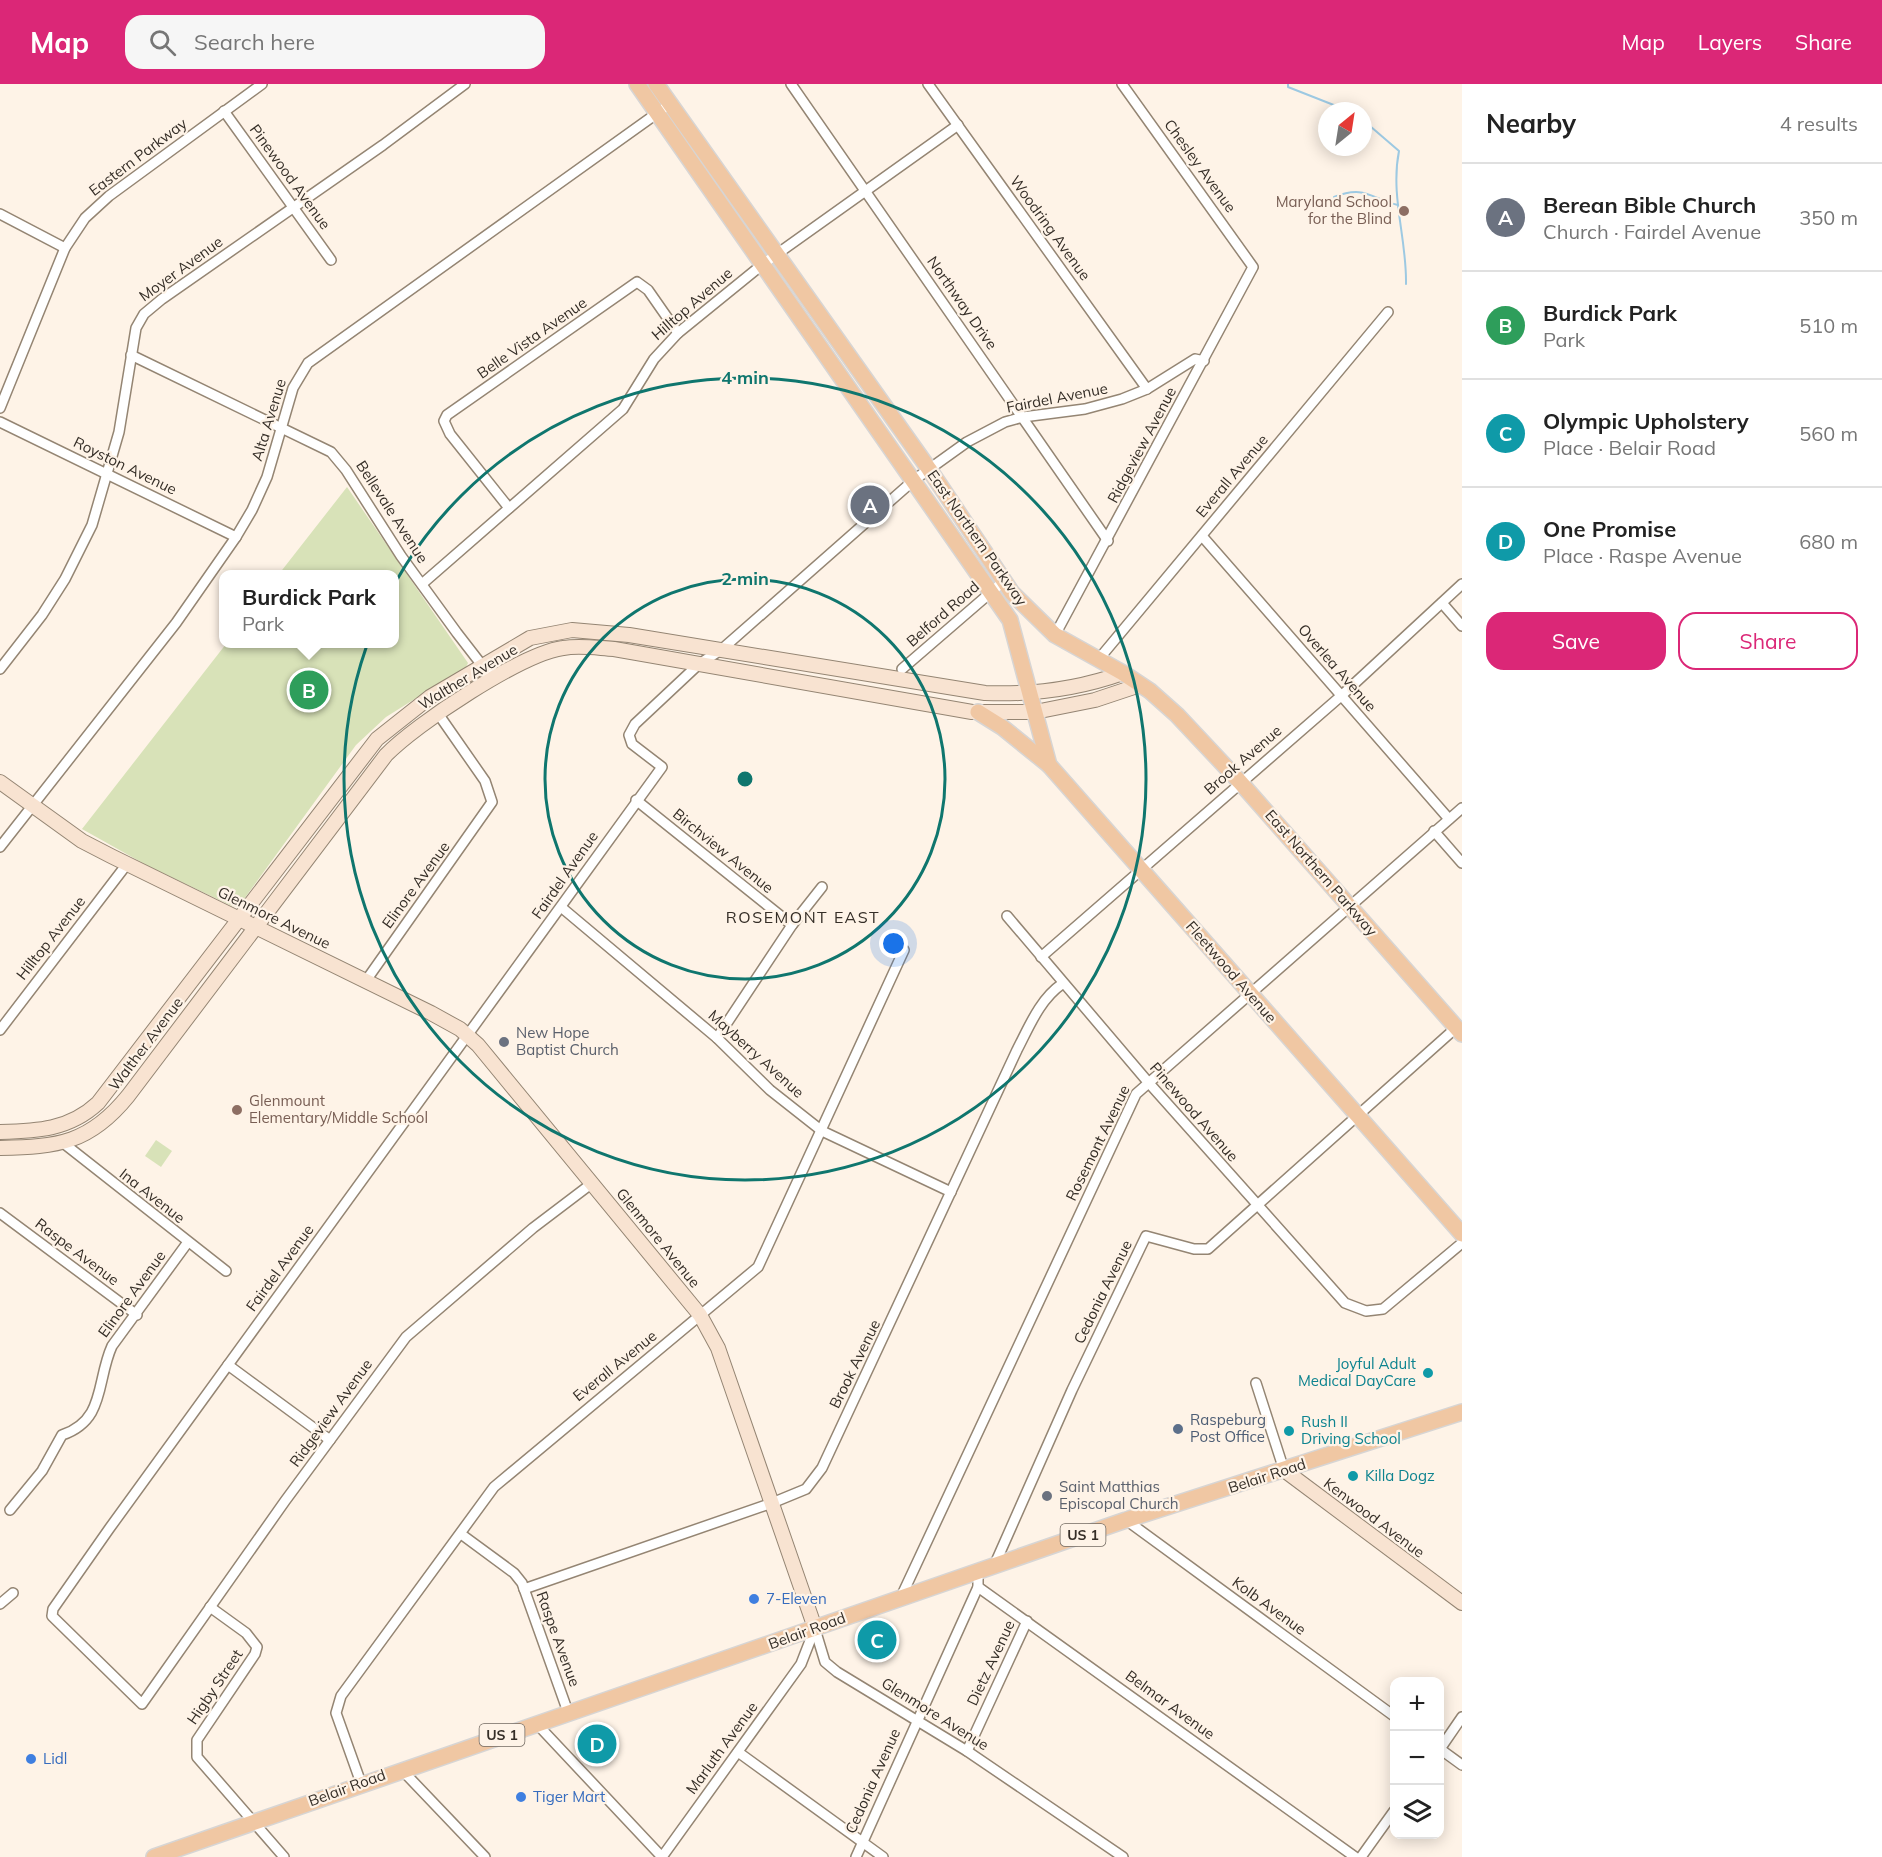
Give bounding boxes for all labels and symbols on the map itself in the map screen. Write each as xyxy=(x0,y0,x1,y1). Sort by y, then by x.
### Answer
north arrow xyxy=(1318,102,1372,156)
street label: Eastern Parkway xyxy=(85,114,190,200)
street label: Chesley Avenue xyxy=(1160,115,1241,216)
street label: Pinewood Avenue xyxy=(246,120,335,233)
street label: Woodring Avenue xyxy=(1006,172,1095,284)
place label: Maryland School for the Blind xyxy=(1276,192,1392,228)
marker: Maryland School for the Blind xyxy=(1397,204,1411,218)
street label: Moyer Avenue xyxy=(135,232,226,305)
street label: Northway Drive xyxy=(923,252,1002,353)
street label: Hilltop Avenue xyxy=(647,263,736,344)
street label: Belle Vista Avenue xyxy=(473,293,590,382)
text: 4 min xyxy=(721,366,769,389)
street label: Alta Avenue xyxy=(247,376,290,463)
street label: Fairdel Avenue xyxy=(1005,378,1109,417)
street label: Ridgeview Avenue xyxy=(1103,383,1180,506)
street label: Everall Avenue xyxy=(1191,430,1272,521)
street label: Royston Avenue xyxy=(70,432,180,499)
street label: Bellevale Avenue xyxy=(352,457,433,567)
street label: East Northern Parkway xyxy=(923,466,1031,609)
pin: A xyxy=(850,482,890,528)
text: 2 min xyxy=(721,567,769,590)
street label: Belford Road xyxy=(902,577,983,650)
street label: Overlea Avenue xyxy=(1294,620,1381,715)
street label: Walther Avenue xyxy=(415,640,521,714)
pin: B xyxy=(290,668,328,712)
street label: Brook Avenue xyxy=(1200,721,1285,798)
centre of rings xyxy=(735,769,755,789)
street label: Birchview Avenue xyxy=(669,804,778,897)
street label: East Northern Parkway xyxy=(1261,806,1381,940)
street label: Fairdel Avenue xyxy=(527,827,602,922)
street label: Elinore Avenue xyxy=(378,837,454,932)
street label: Glenmore Avenue xyxy=(215,882,334,953)
street label: Hilltop Avenue xyxy=(12,892,89,983)
district label: ROSEMONT EAST xyxy=(726,907,880,927)
street label: Fleetwood Avenue xyxy=(1182,917,1281,1027)
your location xyxy=(879,929,908,958)
street label: Walther Avenue xyxy=(104,993,187,1094)
street label: Mayberry Avenue xyxy=(705,1006,808,1102)
place label: New Hope Baptist Church xyxy=(516,1023,619,1059)
marker: New Hope Baptist Church xyxy=(497,1035,511,1049)
street label: Pinewood Avenue xyxy=(1146,1058,1243,1165)
street label: Rosemont Avenue xyxy=(1061,1082,1134,1204)
place label: Glenmount Elementary/Middle School xyxy=(249,1091,428,1127)
marker: Glenmount Elementary/Middle School xyxy=(230,1103,244,1117)
street label: Ina Avenue xyxy=(116,1164,189,1227)
street label: Glenmore Avenue xyxy=(612,1184,704,1291)
street label: Raspe Avenue xyxy=(32,1214,123,1289)
street label: Fairdel Avenue xyxy=(242,1220,318,1315)
street label: Cedonia Avenue xyxy=(1069,1237,1136,1347)
street label: Elinore Avenue xyxy=(94,1246,170,1341)
street label: Brook Avenue xyxy=(825,1316,884,1411)
street label: Everall Avenue xyxy=(569,1326,660,1405)
place label: Joyful Adult Medical DayCare xyxy=(1298,1354,1416,1390)
street label: Ridgeview Avenue xyxy=(285,1355,376,1470)
marker: Joyful Adult Medical DayCare xyxy=(1421,1366,1435,1380)
place label: Raspeburg Post Office xyxy=(1190,1410,1266,1446)
place label: Rush II Driving School xyxy=(1301,1412,1401,1448)
marker: Raspeburg Post Office xyxy=(1171,1422,1185,1436)
marker: Rush II Driving School xyxy=(1282,1424,1296,1438)
street label: Belair Road xyxy=(1226,1454,1308,1497)
place label: Killa Dogz xyxy=(1365,1466,1435,1485)
marker: Killa Dogz xyxy=(1346,1469,1360,1483)
street label: Kenwood Avenue xyxy=(1320,1473,1429,1562)
place label: Saint Matthias Episcopal Church xyxy=(1059,1477,1178,1513)
marker: Saint Matthias Episcopal Church xyxy=(1040,1489,1054,1503)
road number: US 1 xyxy=(1060,1524,1106,1546)
street label: Kolb Avenue xyxy=(1229,1572,1310,1639)
street label: Raspe Avenue xyxy=(532,1589,585,1689)
place label: 7-Eleven xyxy=(766,1589,827,1608)
marker: 7-Eleven xyxy=(747,1592,761,1606)
street label: Belair Road xyxy=(766,1608,848,1653)
street label: Dietz Avenue xyxy=(962,1617,1019,1709)
pin: C xyxy=(858,1618,896,1662)
street label: Higby Street xyxy=(183,1646,247,1728)
street label: Belmar Avenue xyxy=(1122,1666,1219,1743)
street label: Glenmore Avenue xyxy=(878,1673,992,1754)
street label: Marluth Avenue xyxy=(682,1698,762,1798)
pin: D xyxy=(578,1722,616,1766)
road number: US 1 xyxy=(480,1724,524,1746)
street label: Cedonia Avenue xyxy=(841,1725,904,1836)
place label: Lidl xyxy=(43,1749,67,1768)
marker: Lidl xyxy=(24,1752,38,1766)
street label: Belair Road xyxy=(306,1765,388,1810)
place label: Tiger Mart xyxy=(533,1787,605,1806)
marker: Tiger Mart xyxy=(514,1790,528,1804)

